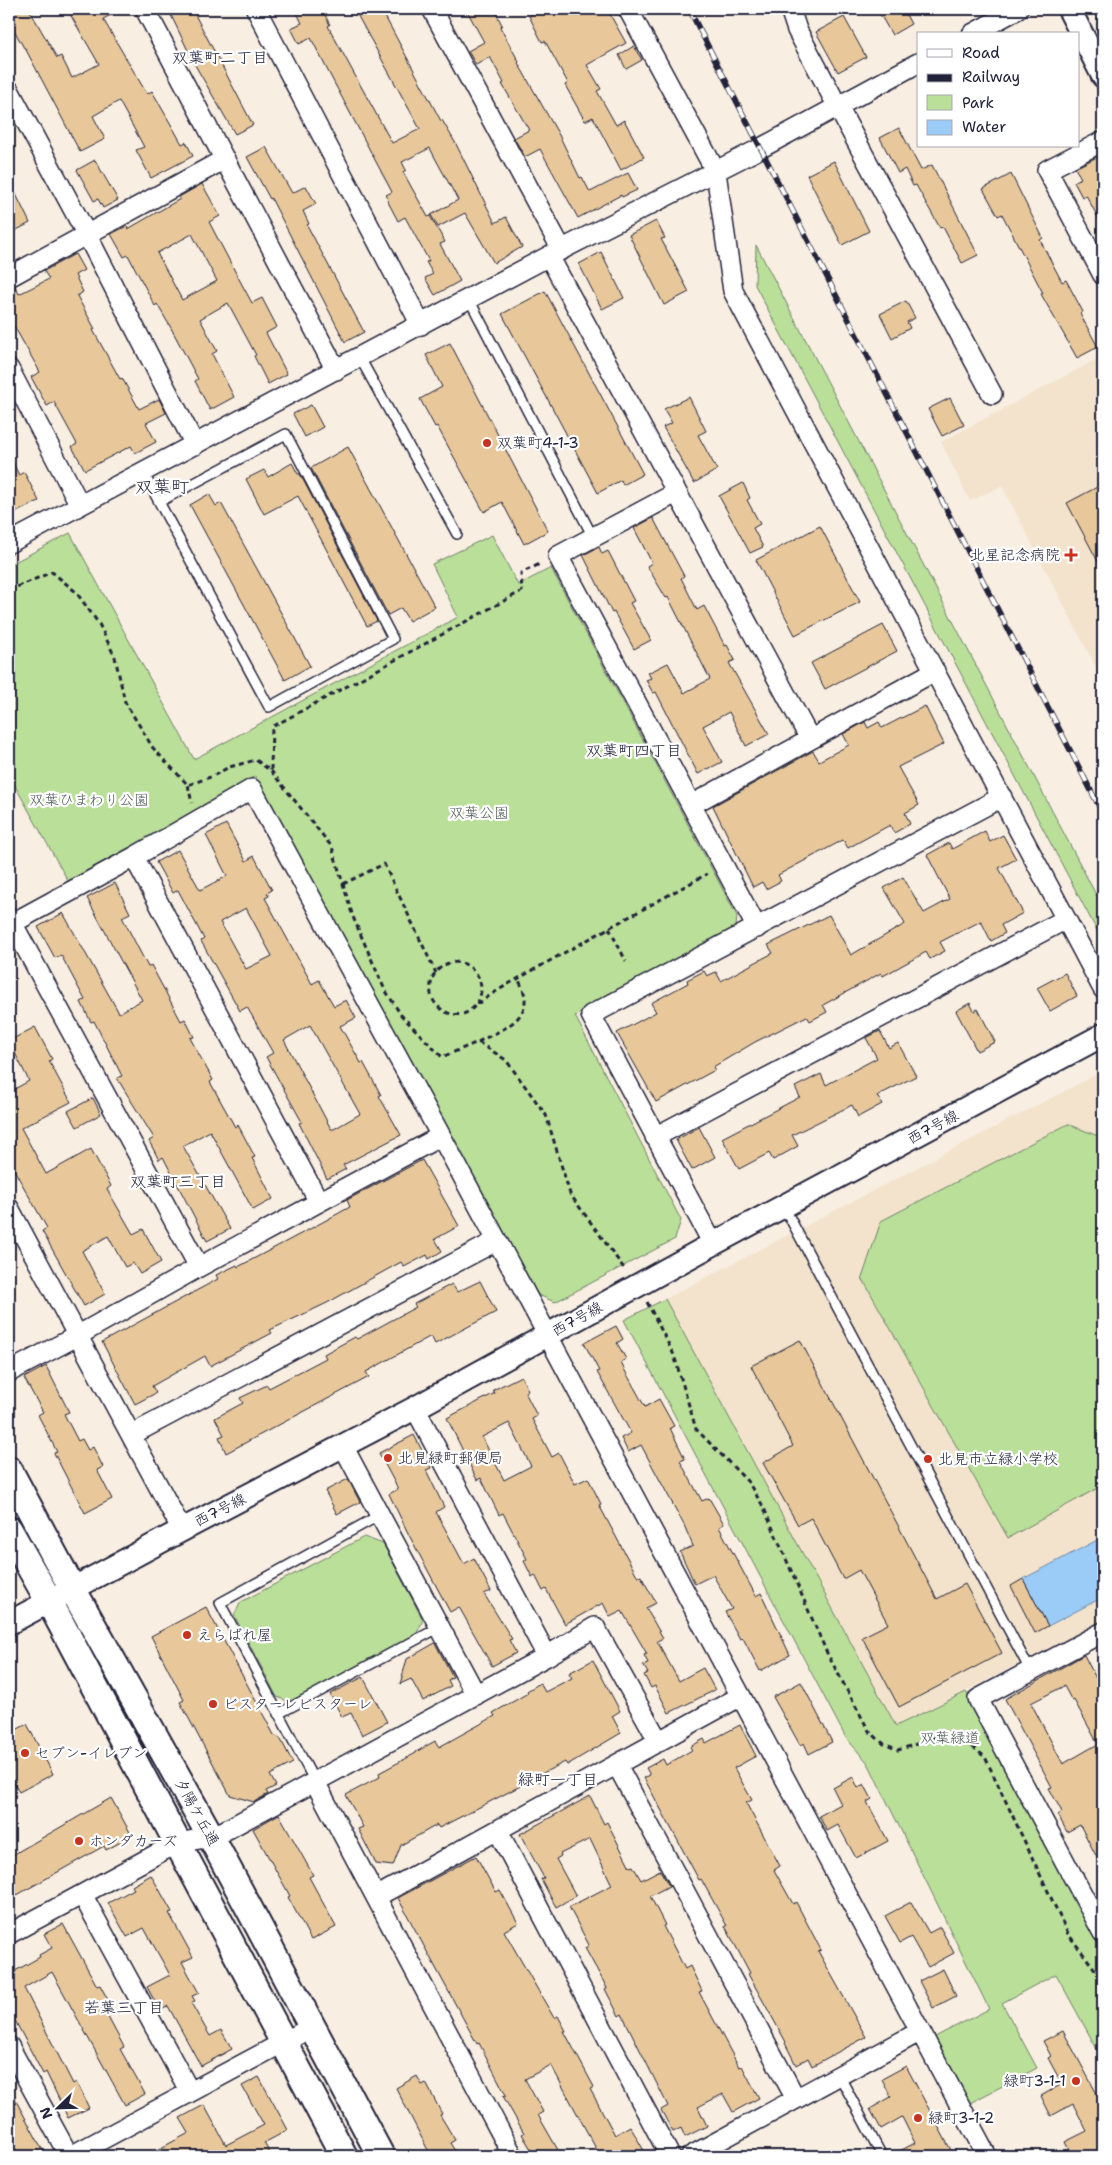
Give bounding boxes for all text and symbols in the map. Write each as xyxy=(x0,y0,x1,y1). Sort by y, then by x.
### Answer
legend xyxy=(917,32,1080,148)
text: Road xyxy=(962,43,1000,63)
district label: 双葉町二丁目 xyxy=(172,47,268,68)
text: Railway xyxy=(962,67,1020,87)
text: Park xyxy=(962,93,994,113)
text: Water xyxy=(962,117,1006,137)
place label: 双葉町4-1-3 xyxy=(497,433,579,453)
marker: 双葉町4-1-3 xyxy=(481,437,493,449)
district label: 双葉町 xyxy=(135,475,189,499)
place label: 北星記念病院 xyxy=(970,545,1060,565)
marker: 北星記念病院 xyxy=(1064,548,1078,562)
district label: 双葉町四丁目 xyxy=(586,740,682,761)
park label: 双葉ひまわり公園 xyxy=(29,790,149,810)
park label: 双葉公園 xyxy=(449,803,509,823)
street label: 西7号線 xyxy=(904,1105,962,1149)
district label: 双葉町三丁目 xyxy=(130,1171,226,1192)
street label: 西7号線 xyxy=(548,1297,606,1341)
place label: 北見緑町郵便局 xyxy=(398,1448,503,1468)
place label: 北見市立緑小学校 xyxy=(938,1449,1058,1469)
marker: 北見緑町郵便局 xyxy=(382,1452,394,1464)
marker: 北見市立緑小学校 xyxy=(922,1453,934,1465)
street label: 西7号線 xyxy=(191,1488,249,1532)
place label: えらばれ屋 xyxy=(197,1625,272,1645)
marker: えらばれ屋 xyxy=(181,1629,193,1641)
place label: ビスターレビスターレ xyxy=(223,1694,372,1714)
marker: ビスターレビスターレ xyxy=(207,1698,219,1710)
park label: 双葉緑道 xyxy=(920,1728,980,1748)
place label: セブン-イレブン xyxy=(35,1743,147,1763)
marker: セブン-イレブン xyxy=(19,1747,31,1759)
district label: 緑町一丁目 xyxy=(518,1769,598,1790)
street label: 夕陽ケ丘通 xyxy=(170,1774,224,1850)
place label: ホンダカーズ xyxy=(89,1831,177,1851)
marker: ホンダカーズ xyxy=(73,1835,85,1847)
district label: 若葉三丁目 xyxy=(84,1997,164,2018)
place label: 緑町3-1-1 xyxy=(1003,2071,1066,2091)
marker: 緑町3-1-1 xyxy=(1070,2075,1082,2087)
north arrow xyxy=(32,2082,82,2132)
text: N xyxy=(36,2104,56,2122)
place label: 緑町3-1-2 xyxy=(928,2108,994,2128)
marker: 緑町3-1-2 xyxy=(912,2112,924,2124)

